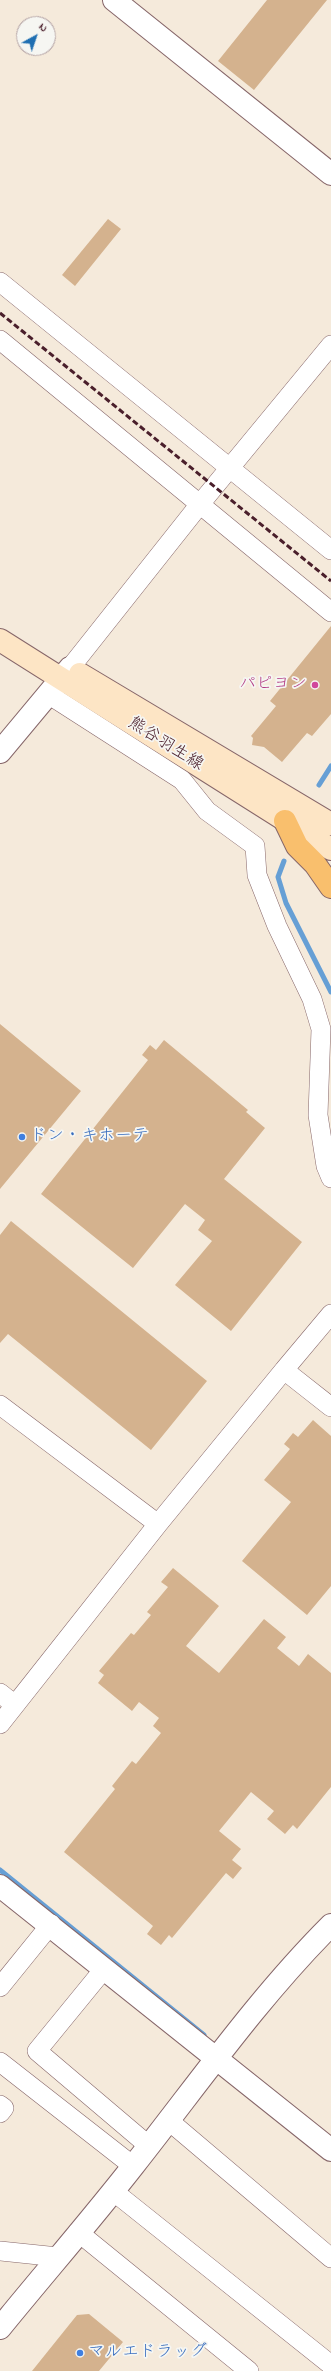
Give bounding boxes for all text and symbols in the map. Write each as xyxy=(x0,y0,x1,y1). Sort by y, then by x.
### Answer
north arrow xyxy=(16,16,56,56)
text: N xyxy=(35,19,51,36)
place label: パピヨン xyxy=(239,675,307,695)
marker: パピヨン xyxy=(310,680,320,690)
street label: 熊谷羽生線 xyxy=(124,714,206,776)
place label: ドン・キホーテ xyxy=(30,1127,149,1147)
marker: ドン・キホーテ xyxy=(17,1132,27,1142)
place label: マルエドラッグ xyxy=(88,2343,207,2363)
marker: マルエドラッグ xyxy=(75,2348,85,2358)

